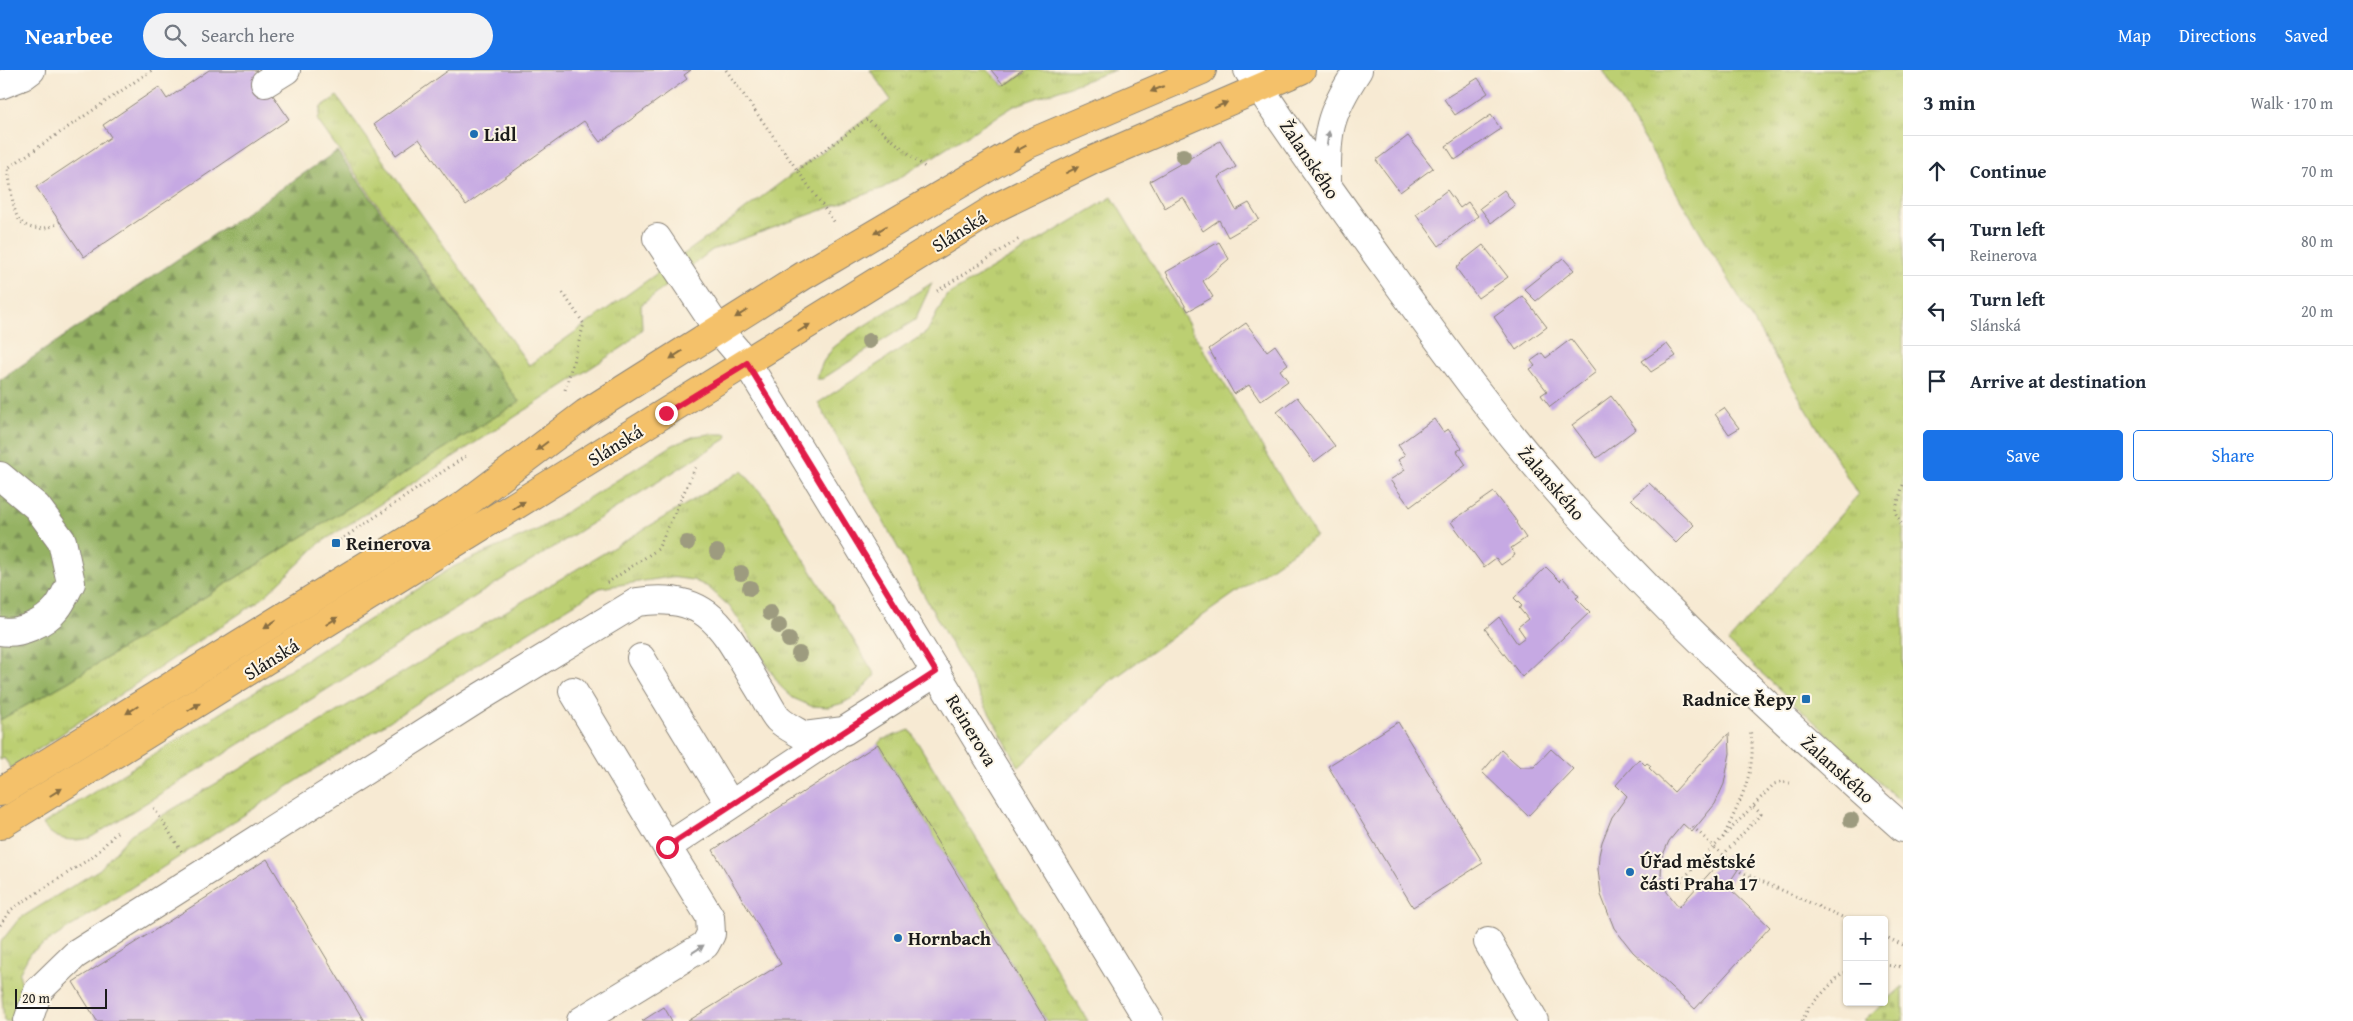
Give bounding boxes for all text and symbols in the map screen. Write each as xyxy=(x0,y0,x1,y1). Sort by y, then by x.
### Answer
search box xyxy=(143,13,493,58)
text: Nearbee xyxy=(25,18,113,53)
icon: search xyxy=(161,21,189,49)
text: Search here xyxy=(201,21,295,49)
text: Map xyxy=(2118,22,2151,49)
text: Directions xyxy=(2179,22,2256,49)
text: Saved xyxy=(2284,22,2328,49)
one-way arrow xyxy=(1150,85,1164,93)
text: 3 min xyxy=(1923,87,1975,118)
text: Walk · 170 m xyxy=(2250,91,2333,115)
one-way arrow xyxy=(1214,101,1228,109)
street label: Žalanského xyxy=(1273,114,1347,204)
place label: Lidl xyxy=(484,120,517,148)
marker: Lidl xyxy=(468,128,480,140)
one-way arrow xyxy=(1324,129,1332,145)
one-way arrow xyxy=(1013,144,1027,153)
icon: ahead xyxy=(1923,157,1951,185)
text: Continue xyxy=(1970,157,2047,185)
text: 70 m xyxy=(2301,159,2333,183)
one-way arrow xyxy=(1065,166,1080,175)
street label: Slánská xyxy=(926,203,992,259)
text: Turn left xyxy=(1970,215,2045,243)
one-way arrow xyxy=(873,226,886,235)
icon: left xyxy=(1923,227,1951,255)
text: 80 m xyxy=(2301,229,2333,253)
text: Reinerova xyxy=(1970,243,2037,267)
text: Turn left xyxy=(1970,285,2045,313)
icon: left xyxy=(1923,297,1951,325)
text: 20 m xyxy=(2301,299,2333,323)
one-way arrow xyxy=(734,310,747,319)
text: Slánská xyxy=(1970,313,2021,337)
one-way arrow xyxy=(797,323,810,332)
one-way arrow xyxy=(670,350,683,360)
icon: arrive xyxy=(1923,367,1951,395)
text: Arrive at destination xyxy=(1970,367,2146,395)
route end xyxy=(655,402,678,425)
street label: Slánská xyxy=(582,417,648,473)
button: Save xyxy=(1923,430,2123,481)
button: Share xyxy=(2133,430,2333,481)
street label: Žalanského xyxy=(1512,440,1592,526)
one-way arrow xyxy=(535,441,549,451)
one-way arrow xyxy=(512,500,525,510)
place label: Reinerova xyxy=(346,529,431,557)
marker: Reinerova xyxy=(330,537,342,549)
one-way arrow xyxy=(326,616,339,625)
one-way arrow xyxy=(263,619,276,629)
street label: Slánská xyxy=(238,631,304,687)
place label: Radnice Řepy xyxy=(1683,685,1796,713)
street label: Reinerova xyxy=(939,689,1005,771)
marker: Radnice Řepy xyxy=(1800,693,1812,705)
one-way arrow xyxy=(187,702,201,711)
one-way arrow xyxy=(125,705,138,715)
street label: Žalanského xyxy=(1795,728,1881,810)
one-way arrow xyxy=(49,788,63,797)
route start xyxy=(656,836,679,859)
place label: Úřad městské části Praha 17 xyxy=(1640,847,1758,897)
marker: Úřad městské části Praha 17 xyxy=(1624,866,1636,878)
map controls xyxy=(1843,916,1888,1006)
button: + xyxy=(1843,916,1888,961)
place label: Hornbach xyxy=(908,924,992,952)
marker: Hornbach xyxy=(892,932,904,944)
one-way arrow xyxy=(691,945,704,954)
button: − xyxy=(1843,961,1888,1006)
scale bar xyxy=(15,986,108,1009)
text: 20 m xyxy=(22,988,50,1008)

